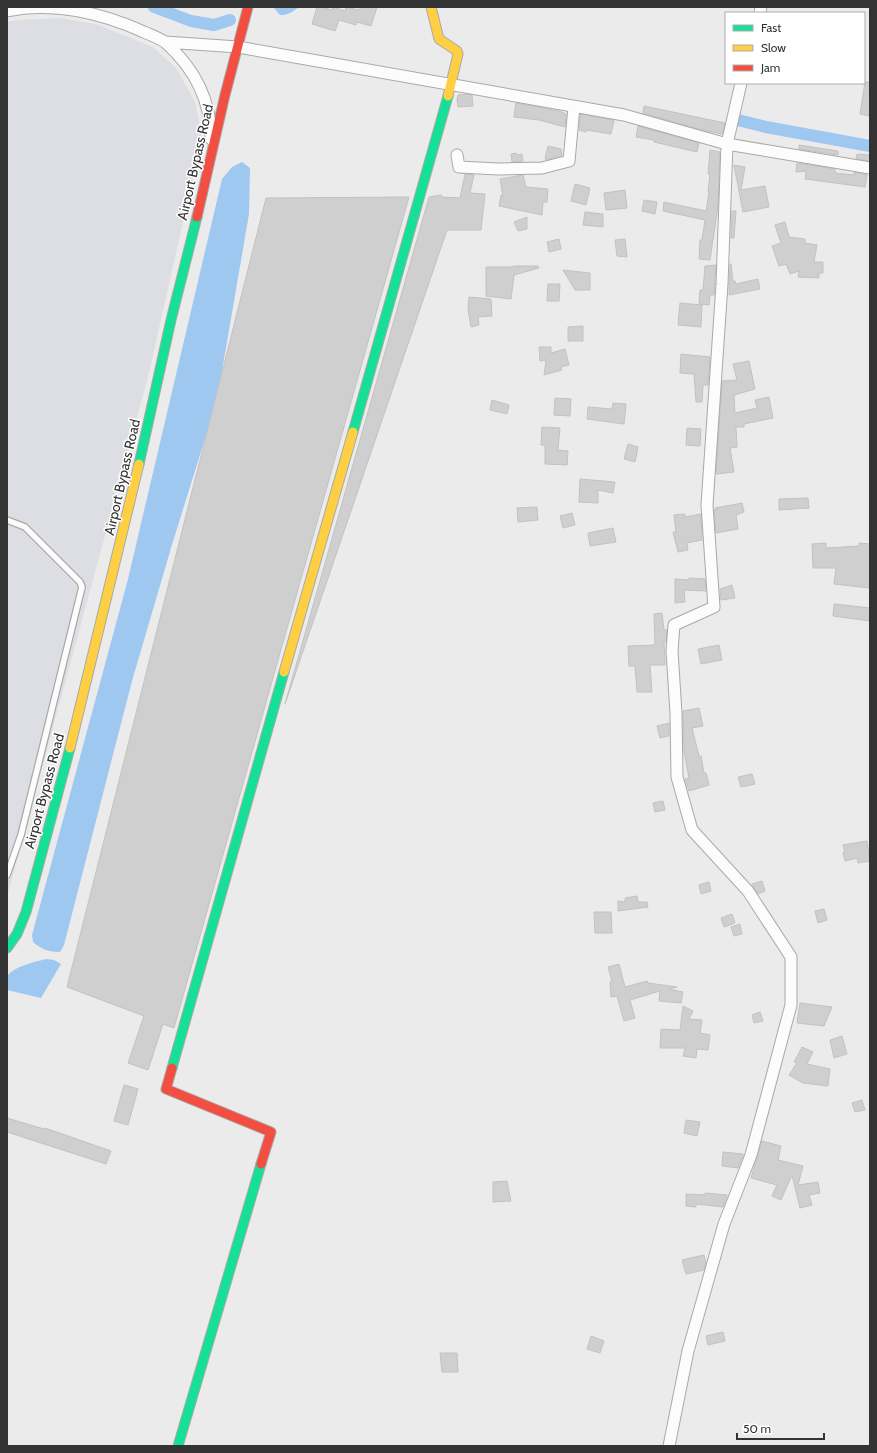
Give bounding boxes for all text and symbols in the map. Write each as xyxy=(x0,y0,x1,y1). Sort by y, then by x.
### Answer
legend xyxy=(725,12,865,84)
text: Fast xyxy=(761,20,781,35)
text: Slow xyxy=(761,40,786,55)
text: Jam xyxy=(760,60,780,75)
street label: Airport Bypass Road xyxy=(173,102,217,222)
street label: Airport Bypass Road xyxy=(100,417,144,537)
street label: Airport Bypass Road xyxy=(20,731,68,851)
scale bar xyxy=(737,1415,824,1441)
text: 50 m xyxy=(743,1421,771,1436)

